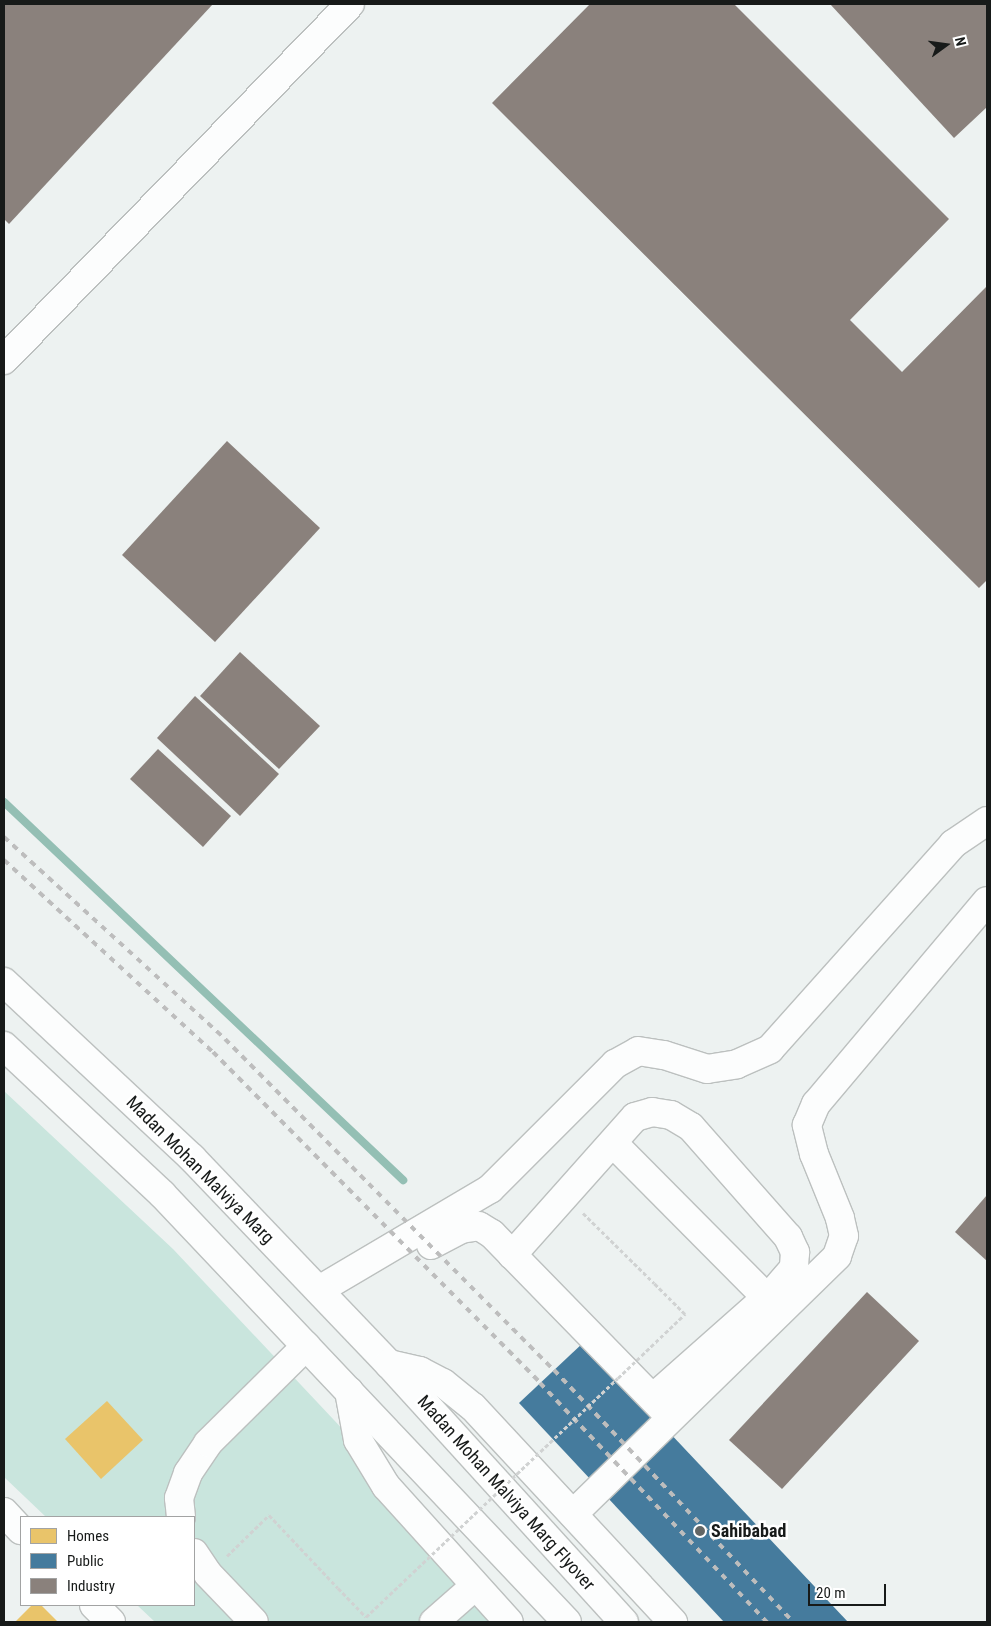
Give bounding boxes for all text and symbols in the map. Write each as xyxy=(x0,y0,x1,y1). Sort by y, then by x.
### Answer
north arrow xyxy=(921,20,971,70)
text: N xyxy=(952,35,969,47)
street label: Madan Mohan Malviya Marg xyxy=(122,1092,278,1248)
street label: Madan Mohan Malviya Marg Flyover xyxy=(413,1391,599,1595)
legend xyxy=(20,1516,195,1606)
place label: Sahibabad xyxy=(711,1520,786,1542)
marker: Sahibabad xyxy=(693,1524,707,1538)
text: Homes xyxy=(67,1527,109,1545)
text: Public xyxy=(67,1552,104,1570)
scale bar xyxy=(811,1574,888,1606)
text: Industry xyxy=(67,1577,115,1595)
text: 20 m xyxy=(816,1584,846,1602)

